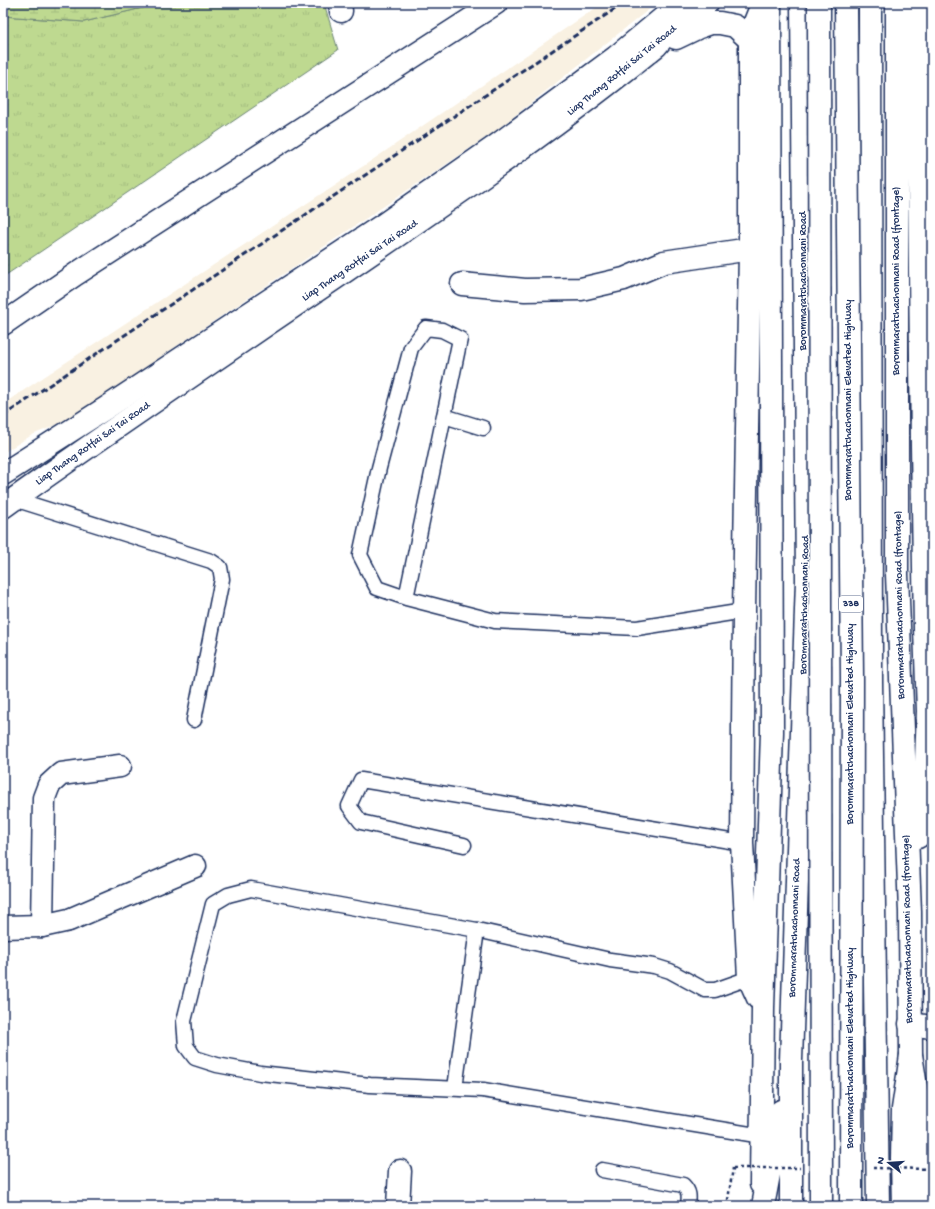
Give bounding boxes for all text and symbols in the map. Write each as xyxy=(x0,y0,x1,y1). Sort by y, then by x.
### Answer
street label: Liap Thang Rotfai Sai Tai Road xyxy=(564,22,680,119)
street label: Borommaratchachonnani Road (frontage) xyxy=(890,187,903,376)
street label: Borommaratchachonnani Road xyxy=(798,210,810,352)
street label: Liap Thang Rotfai Sai Tai Road xyxy=(299,216,421,304)
street label: Borommaratchachonnani Elevated Highway xyxy=(843,299,855,502)
street label: Liap Thang Rotfai Sai Tai Road xyxy=(33,398,154,488)
street label: Borommaratchachonnani Road (frontage) xyxy=(891,511,908,700)
street label: Borommaratchachonnani Road xyxy=(798,534,812,676)
road number: 338 xyxy=(839,596,863,612)
street label: Borommaratchachonnani Elevated Highway xyxy=(845,623,857,826)
street label: Borommaratchachonnani Road (frontage) xyxy=(899,835,916,1024)
street label: Borommaratchachonnani Road xyxy=(787,857,803,999)
street label: Borommaratchachonnani Elevated Highway xyxy=(845,947,857,1150)
north arrow xyxy=(869,1143,909,1183)
text: N xyxy=(875,1155,888,1166)

